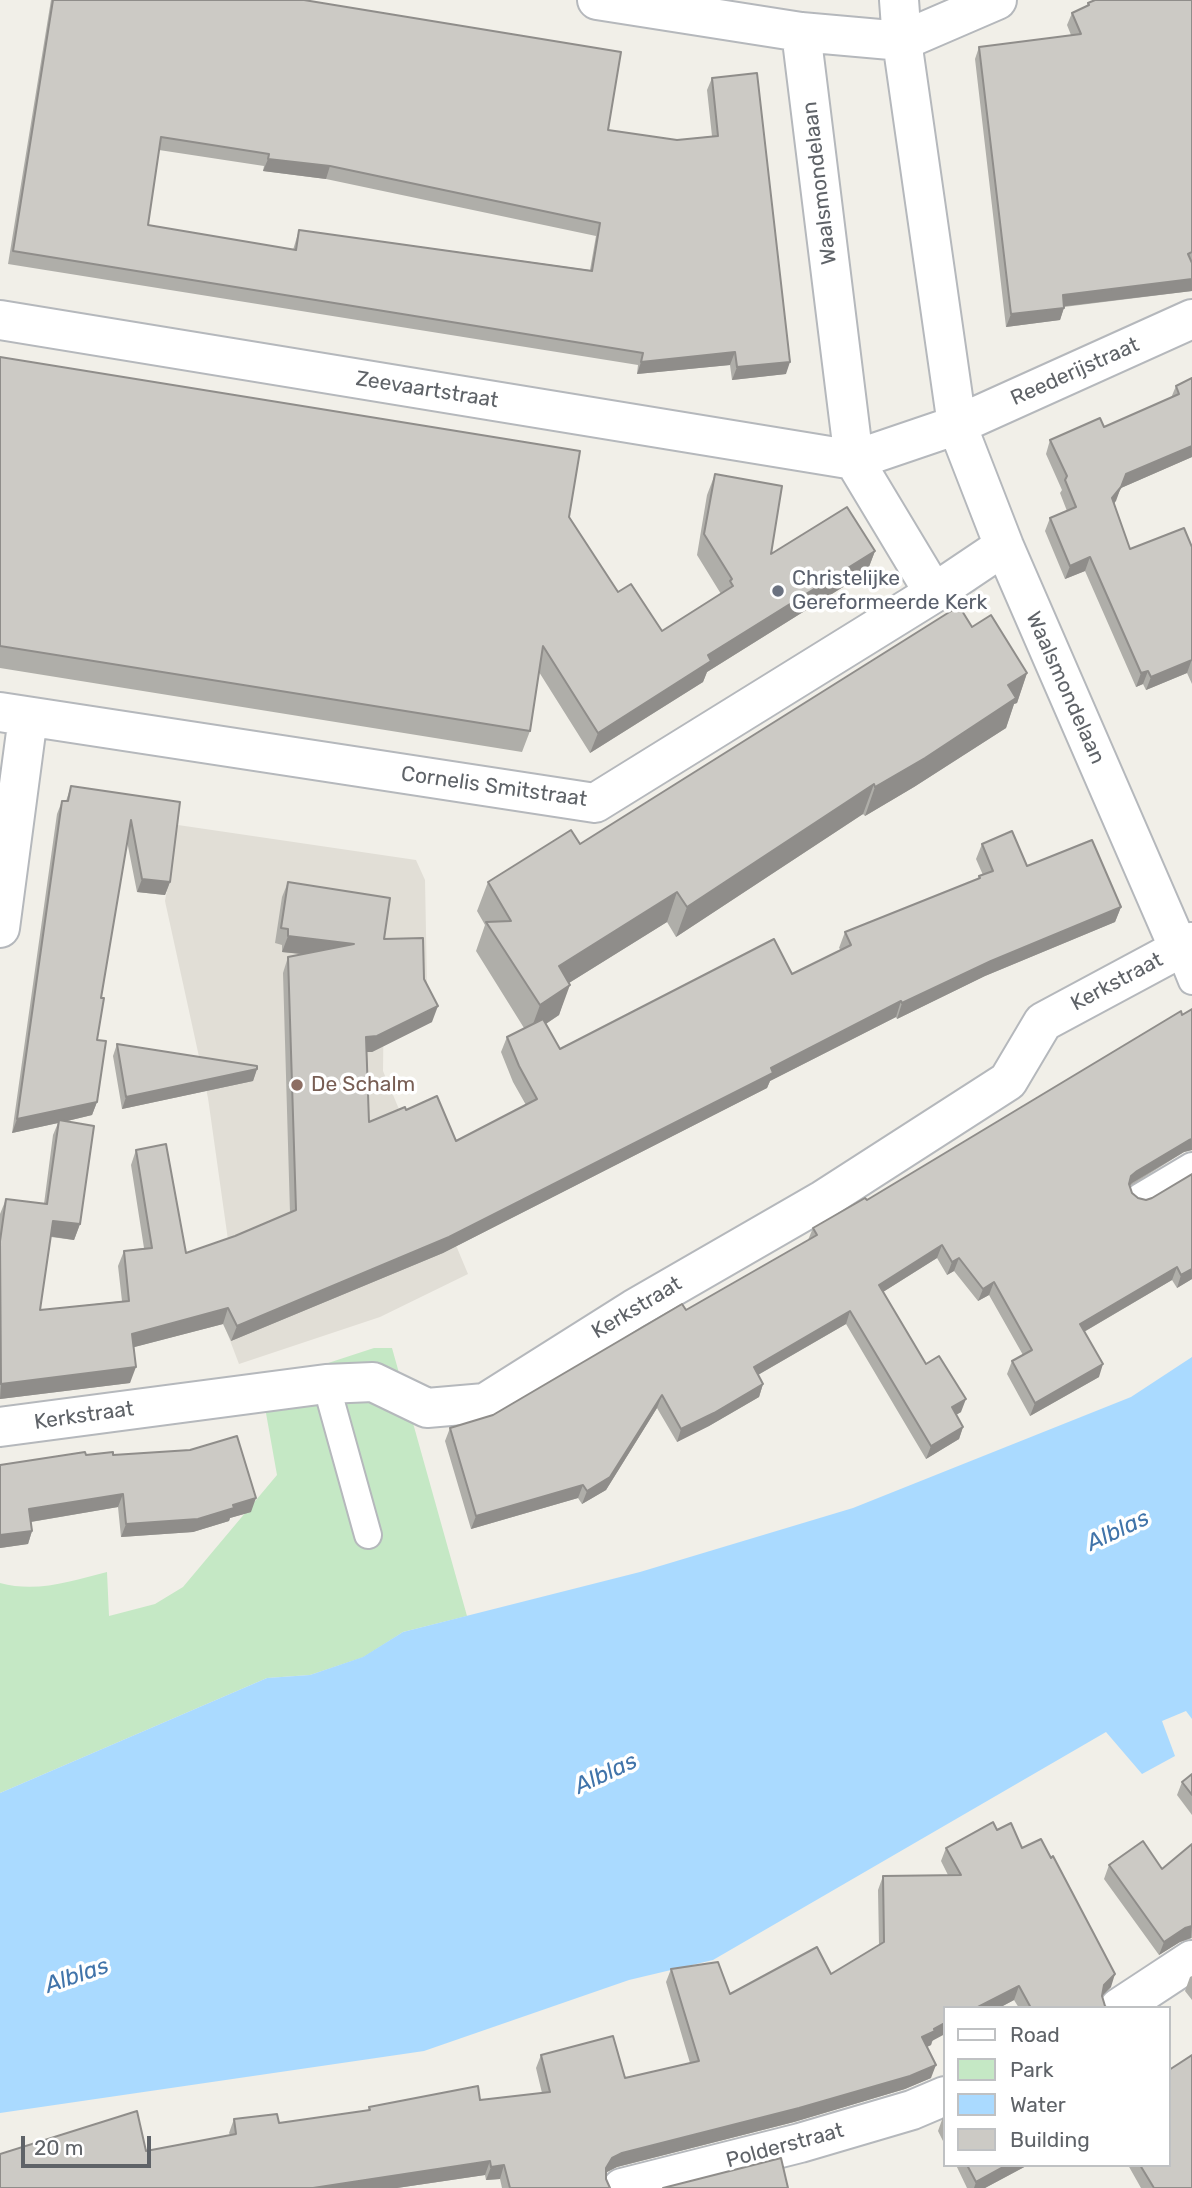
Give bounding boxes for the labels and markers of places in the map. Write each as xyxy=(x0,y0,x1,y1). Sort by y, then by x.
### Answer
place label: Christelijke Gereformeerde Kerk xyxy=(792,566,987,616)
marker: Christelijke Gereformeerde Kerk xyxy=(770,583,786,599)
place label: De Schalm xyxy=(311,1072,415,1098)
marker: De Schalm xyxy=(289,1077,305,1093)

